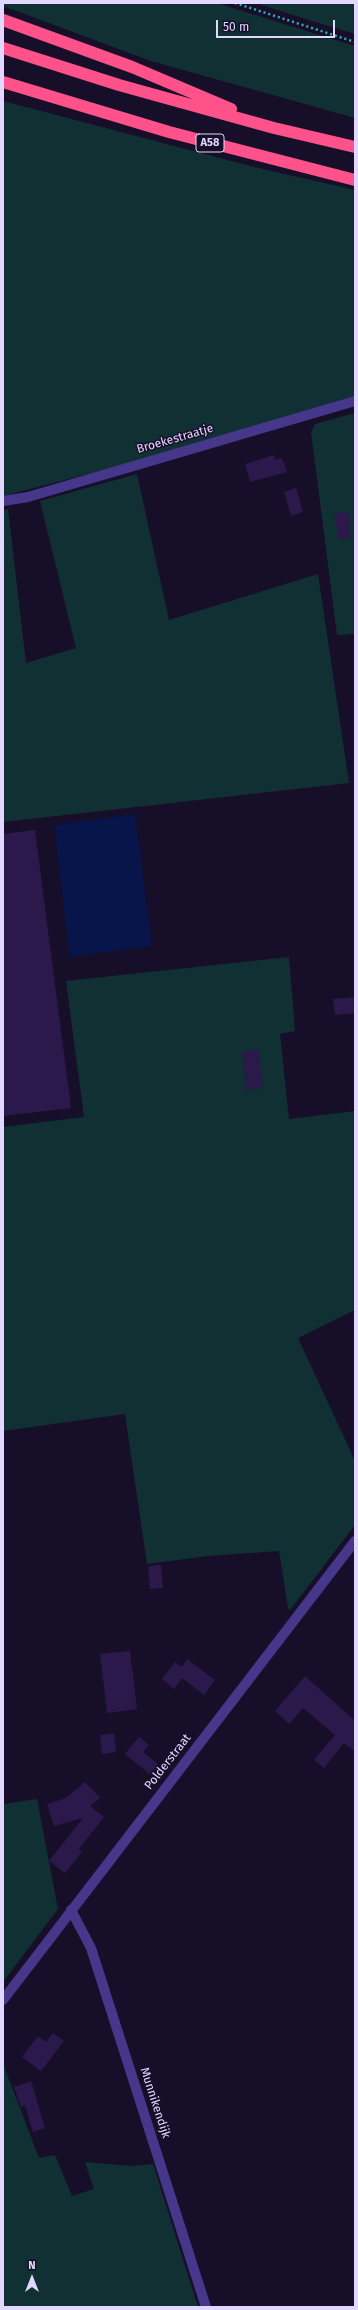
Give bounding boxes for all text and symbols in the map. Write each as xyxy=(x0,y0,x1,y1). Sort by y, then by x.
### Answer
scale bar xyxy=(218,12,337,38)
text: 50 m xyxy=(223,20,249,34)
road number: A58 xyxy=(196,134,224,152)
street label: Broekestraatje xyxy=(135,421,215,457)
street label: Polderstraat xyxy=(142,1731,194,1793)
street label: Munnikendijk xyxy=(137,2066,173,2140)
north arrow xyxy=(12,2258,52,2298)
text: N xyxy=(28,2259,36,2272)

